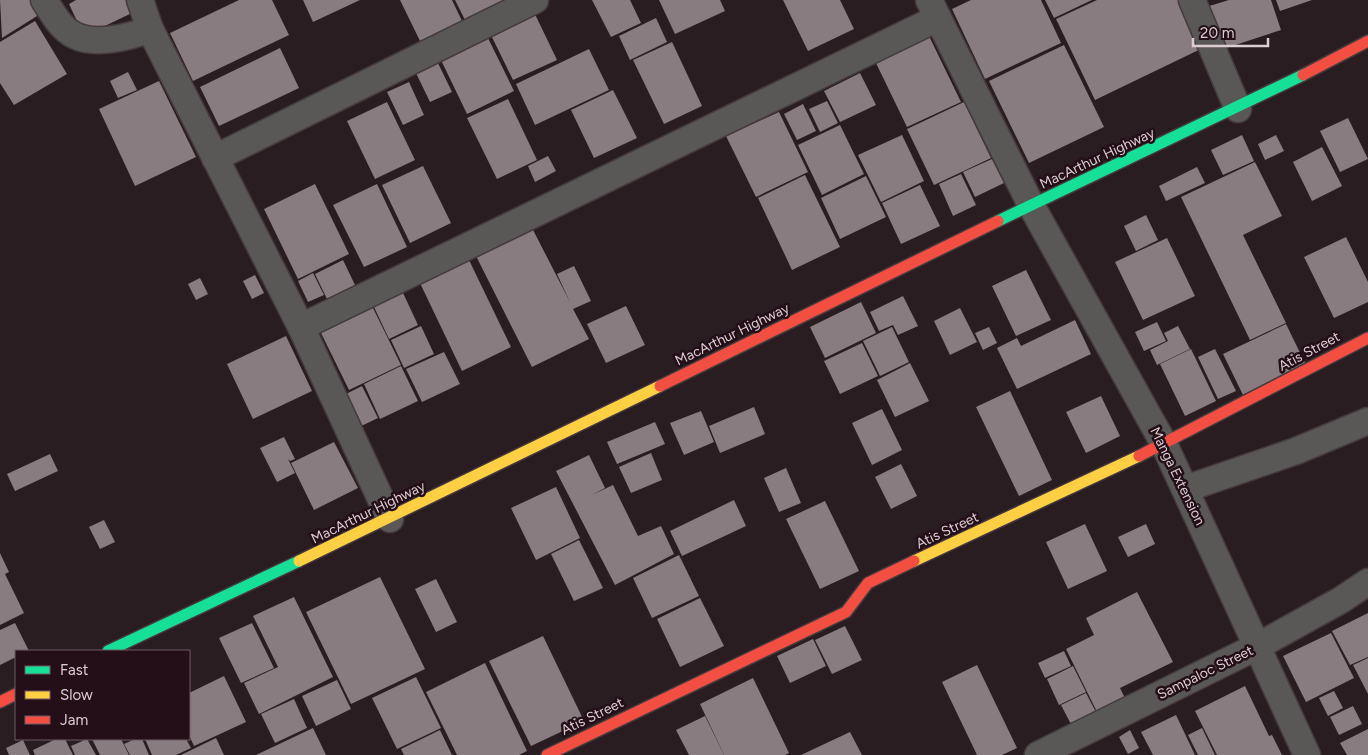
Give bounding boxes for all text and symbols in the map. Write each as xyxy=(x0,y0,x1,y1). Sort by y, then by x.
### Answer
scale bar xyxy=(1193,15,1268,47)
text: 20 m xyxy=(1200,24,1234,42)
street label: MacArthur Highway xyxy=(1037,124,1158,193)
street label: MacArthur Highway xyxy=(672,299,793,369)
street label: Atis Street xyxy=(1276,328,1343,375)
street label: Manga Extension xyxy=(1146,424,1209,528)
street label: MacArthur Highway xyxy=(308,477,429,547)
street label: Atis Street xyxy=(913,509,981,552)
street label: Sampaloc Street xyxy=(1155,642,1256,703)
legend xyxy=(15,650,190,740)
text: Fast xyxy=(60,661,89,679)
text: Slow xyxy=(60,686,93,704)
street label: Atis Street xyxy=(558,694,626,739)
text: Jam xyxy=(60,711,88,729)

